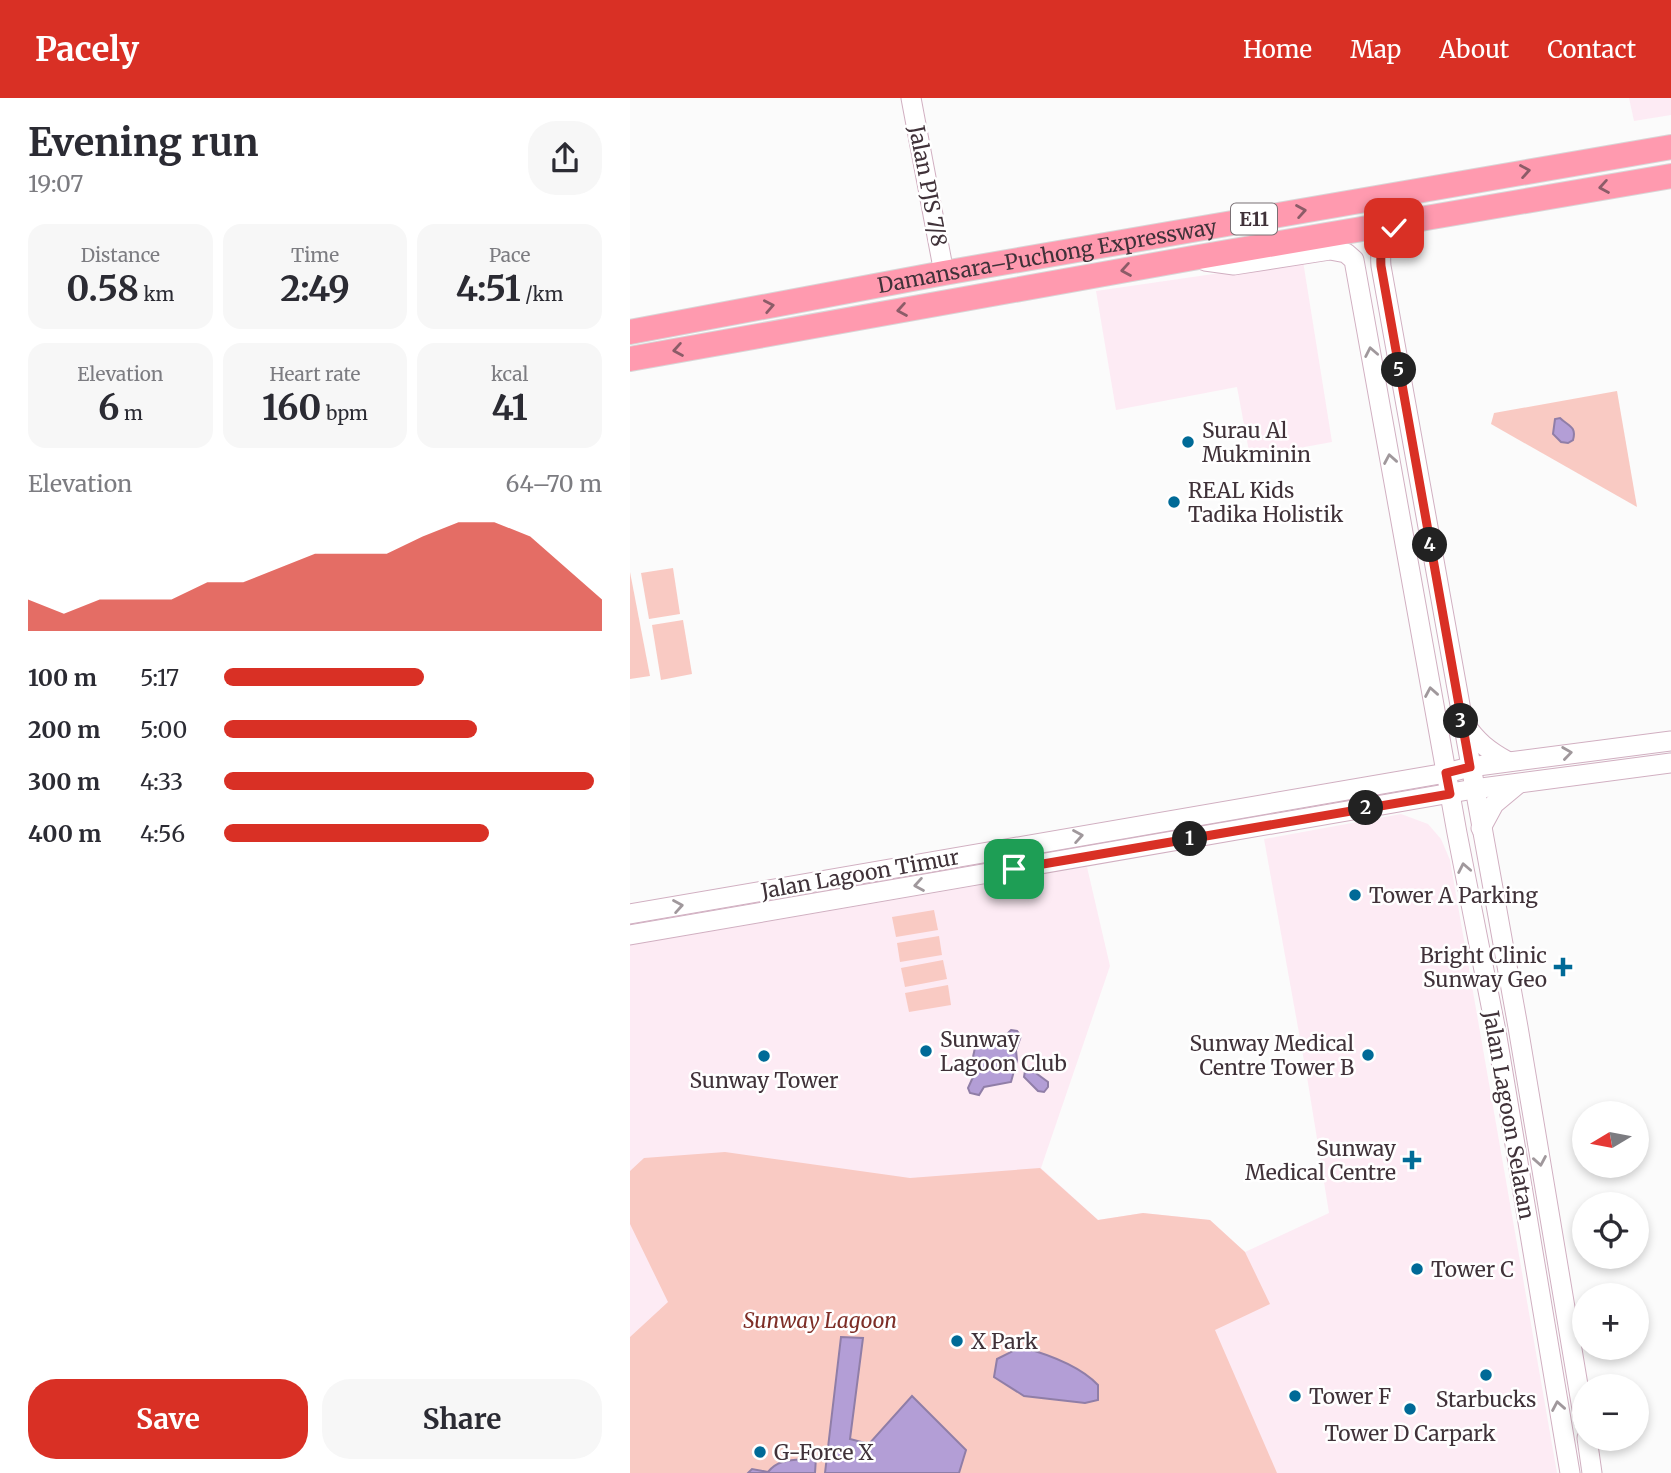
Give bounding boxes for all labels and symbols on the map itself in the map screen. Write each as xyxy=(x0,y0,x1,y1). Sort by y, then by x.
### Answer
street label: Jalan PJS 7/8 xyxy=(903,122,953,249)
one-way arrow xyxy=(1519,164,1531,179)
one-way arrow xyxy=(1598,179,1610,194)
pin xyxy=(1364,198,1424,258)
road number: E11 xyxy=(1231,203,1277,234)
one-way arrow xyxy=(1295,204,1307,219)
street label: Damansara–Puchong Expressway xyxy=(875,212,1220,299)
one-way arrow xyxy=(1120,262,1132,277)
one-way arrow xyxy=(763,299,775,314)
one-way arrow xyxy=(896,302,908,317)
one-way arrow xyxy=(672,342,684,357)
one-way arrow xyxy=(1364,346,1379,358)
pin: 5 xyxy=(1382,352,1416,388)
place label: Surau Al Mukminin xyxy=(1202,417,1311,468)
marker: Surau Al Mukminin xyxy=(1180,434,1196,450)
one-way arrow xyxy=(1383,453,1398,465)
place label: REAL Kids Tadika Holistik xyxy=(1188,477,1344,528)
marker: REAL Kids Tadika Holistik xyxy=(1166,494,1182,510)
pin: 4 xyxy=(1412,528,1448,562)
one-way arrow xyxy=(1424,686,1439,698)
pin: 3 xyxy=(1444,704,1478,738)
one-way arrow xyxy=(1561,746,1573,761)
pin: 2 xyxy=(1348,790,1384,826)
pin: 1 xyxy=(1172,822,1208,856)
one-way arrow xyxy=(1072,829,1084,844)
pin xyxy=(984,839,1044,899)
street label: Jalan Lagoon Timur xyxy=(758,843,961,905)
one-way arrow xyxy=(1457,862,1472,874)
one-way arrow xyxy=(913,877,925,892)
place label: Tower A Parking xyxy=(1369,882,1538,909)
marker: Tower A Parking xyxy=(1347,887,1363,903)
one-way arrow xyxy=(672,899,684,914)
place label: Bright Clinic Sunway Geo xyxy=(1420,942,1547,993)
marker: Bright Clinic Sunway Geo xyxy=(1553,957,1573,977)
street label: Jalan Lagoon Selatan xyxy=(1477,1008,1541,1221)
place label: Sunway Lagoon Club xyxy=(940,1026,1067,1077)
place label: Sunway Medical Centre Tower B xyxy=(1190,1030,1354,1081)
marker: Sunway Lagoon Club xyxy=(918,1043,934,1059)
marker: Sunway Medical Centre Tower B xyxy=(1360,1047,1376,1063)
marker: Sunway Tower xyxy=(756,1048,772,1064)
place label: Sunway Tower xyxy=(690,1067,838,1094)
north arrow xyxy=(1572,1101,1648,1178)
place label: Sunway Medical Centre xyxy=(1245,1135,1397,1186)
marker: Sunway Medical Centre xyxy=(1402,1150,1422,1170)
one-way arrow xyxy=(1532,1155,1547,1167)
place label: Tower C xyxy=(1431,1256,1514,1283)
marker: Tower C xyxy=(1409,1261,1425,1277)
park label: Sunway Lagoon xyxy=(743,1307,897,1334)
place label: X Park xyxy=(971,1328,1038,1355)
marker: X Park xyxy=(949,1333,965,1349)
marker: Starbucks xyxy=(1478,1367,1494,1383)
place label: Tower F xyxy=(1309,1383,1391,1410)
place label: Starbucks xyxy=(1436,1386,1536,1413)
marker: Tower F xyxy=(1287,1388,1303,1404)
one-way arrow xyxy=(1551,1400,1566,1412)
marker: Tower D Carpark xyxy=(1402,1401,1418,1417)
place label: Tower D Carpark xyxy=(1324,1420,1496,1447)
place label: G-Force X xyxy=(774,1439,874,1466)
marker: G-Force X xyxy=(752,1444,768,1460)

